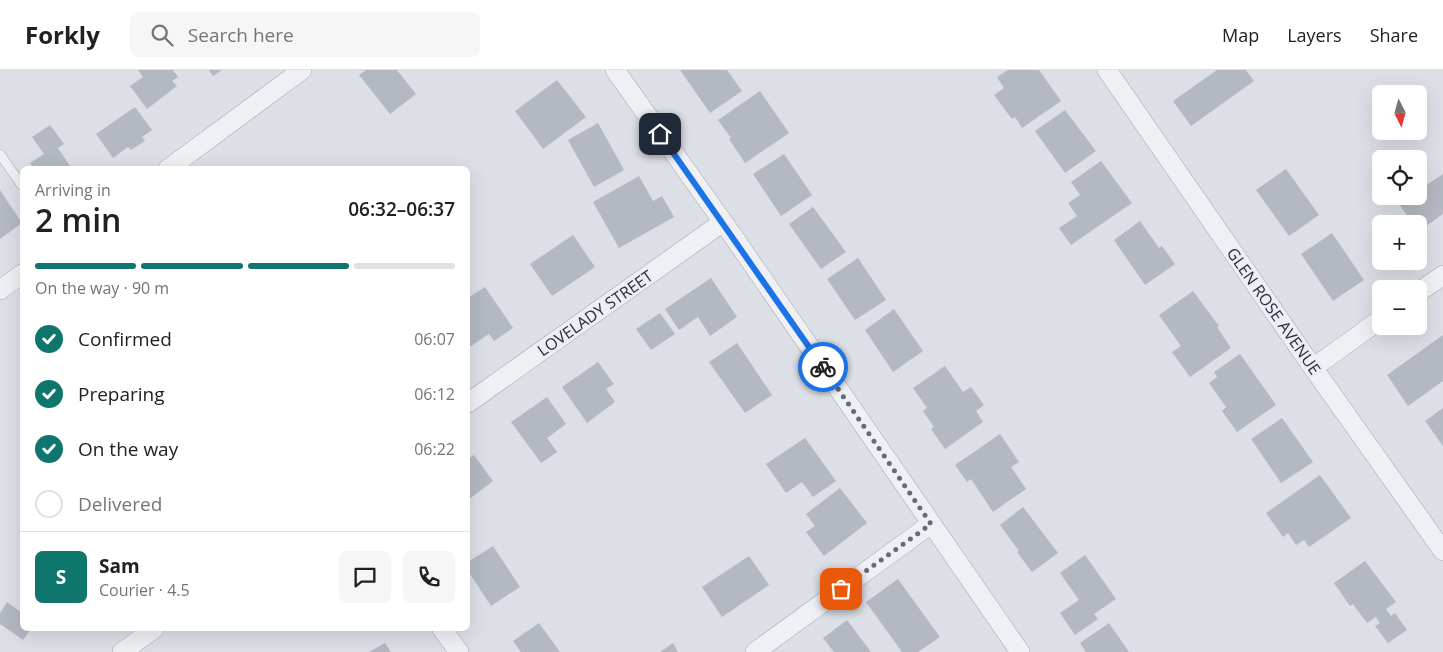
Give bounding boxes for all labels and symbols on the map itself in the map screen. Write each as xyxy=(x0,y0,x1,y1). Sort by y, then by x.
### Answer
north arrow xyxy=(1372,85,1428,140)
pin xyxy=(639,113,681,155)
street label: GLEN ROSE AVENUE xyxy=(1222,243,1326,379)
street label: LOVELADY STREET xyxy=(533,265,657,361)
courier xyxy=(798,342,848,392)
pin xyxy=(820,568,862,610)

